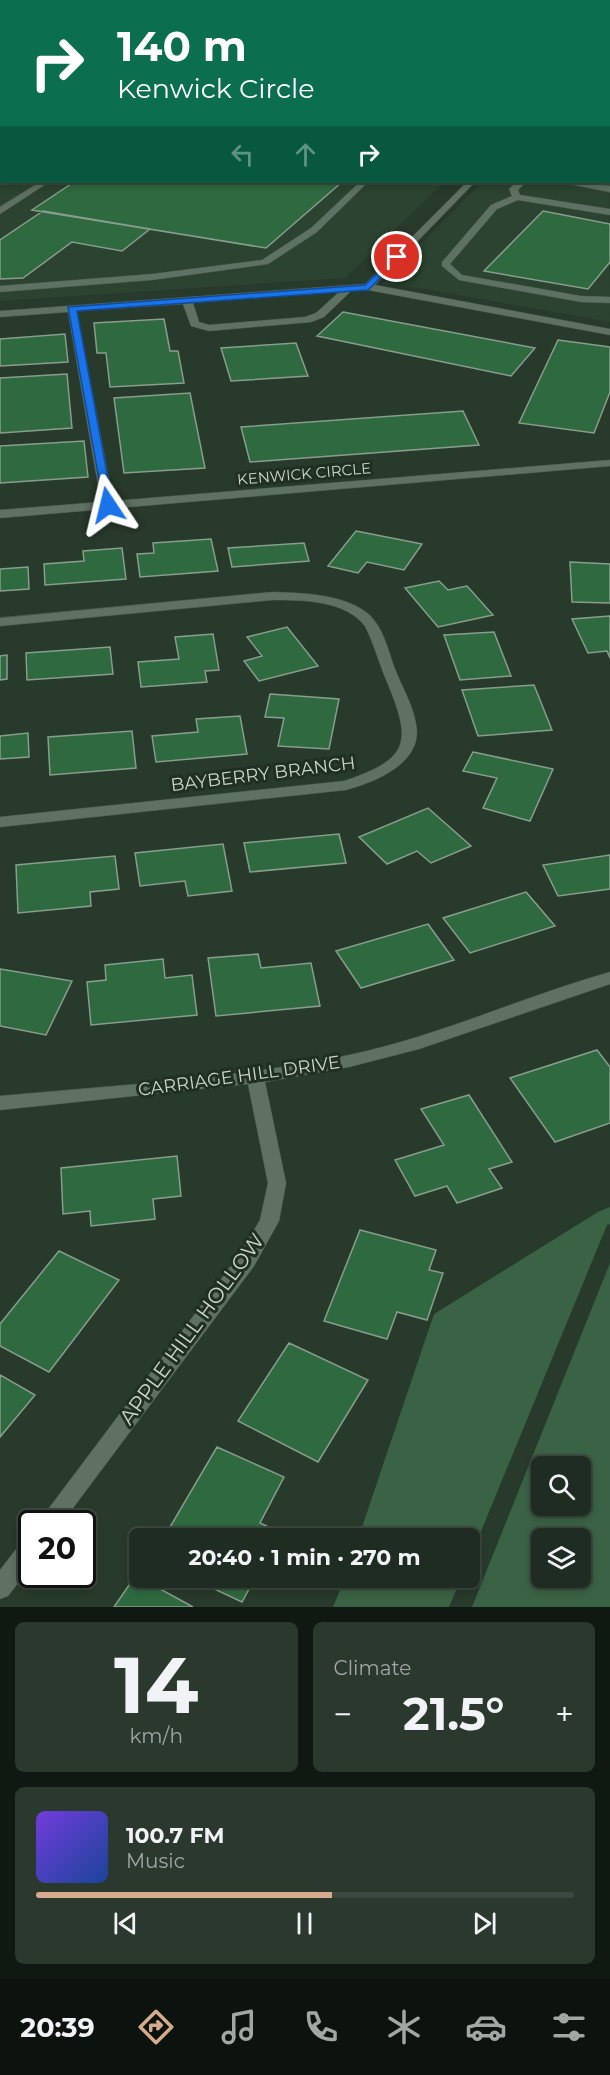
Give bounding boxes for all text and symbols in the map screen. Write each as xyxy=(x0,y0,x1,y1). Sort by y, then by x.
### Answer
text: 140 m xyxy=(117,20,247,72)
icon: right xyxy=(18,24,96,102)
text: Kenwick Circle xyxy=(117,72,315,105)
icon: left xyxy=(226,138,259,171)
icon: ahead xyxy=(289,138,322,171)
icon: right xyxy=(352,138,385,171)
pin xyxy=(371,231,422,282)
icon: arrive xyxy=(380,240,413,273)
street label: KENWICK CIRCLE xyxy=(236,458,372,489)
position arrow xyxy=(76,473,140,537)
street label: BAYBERRY BRANCH xyxy=(169,752,357,796)
street label: CARRIAGE HILL DRIVE xyxy=(137,1051,341,1101)
street label: APPLE HILL HOLLOW xyxy=(114,1228,269,1429)
map controls xyxy=(531,1456,591,1588)
button: search xyxy=(531,1456,591,1516)
speed limit sign: 20 xyxy=(18,1510,96,1588)
button: layers xyxy=(531,1528,591,1588)
text: 20:40 · 1 min · 270 m xyxy=(188,1544,421,1571)
text: 14 xyxy=(114,1637,198,1733)
text: Climate xyxy=(334,1656,411,1680)
text: 21.5° xyxy=(403,1686,504,1741)
text: − xyxy=(334,1694,352,1734)
text: + xyxy=(555,1694,574,1734)
text: km/h xyxy=(130,1724,183,1748)
text: 100.7 FM xyxy=(126,1822,225,1849)
text: Music xyxy=(126,1849,185,1873)
icon: previous xyxy=(109,1907,142,1940)
icon: pause xyxy=(288,1907,321,1940)
icon: next xyxy=(468,1907,501,1940)
icon: directions xyxy=(135,2006,177,2048)
icon: music xyxy=(218,2006,260,2048)
icon: phone xyxy=(300,2006,342,2048)
icon: climate xyxy=(383,2006,425,2048)
icon: car xyxy=(465,2006,507,2048)
icon: filters xyxy=(548,2006,590,2048)
text: 20:39 xyxy=(20,2011,95,2044)

